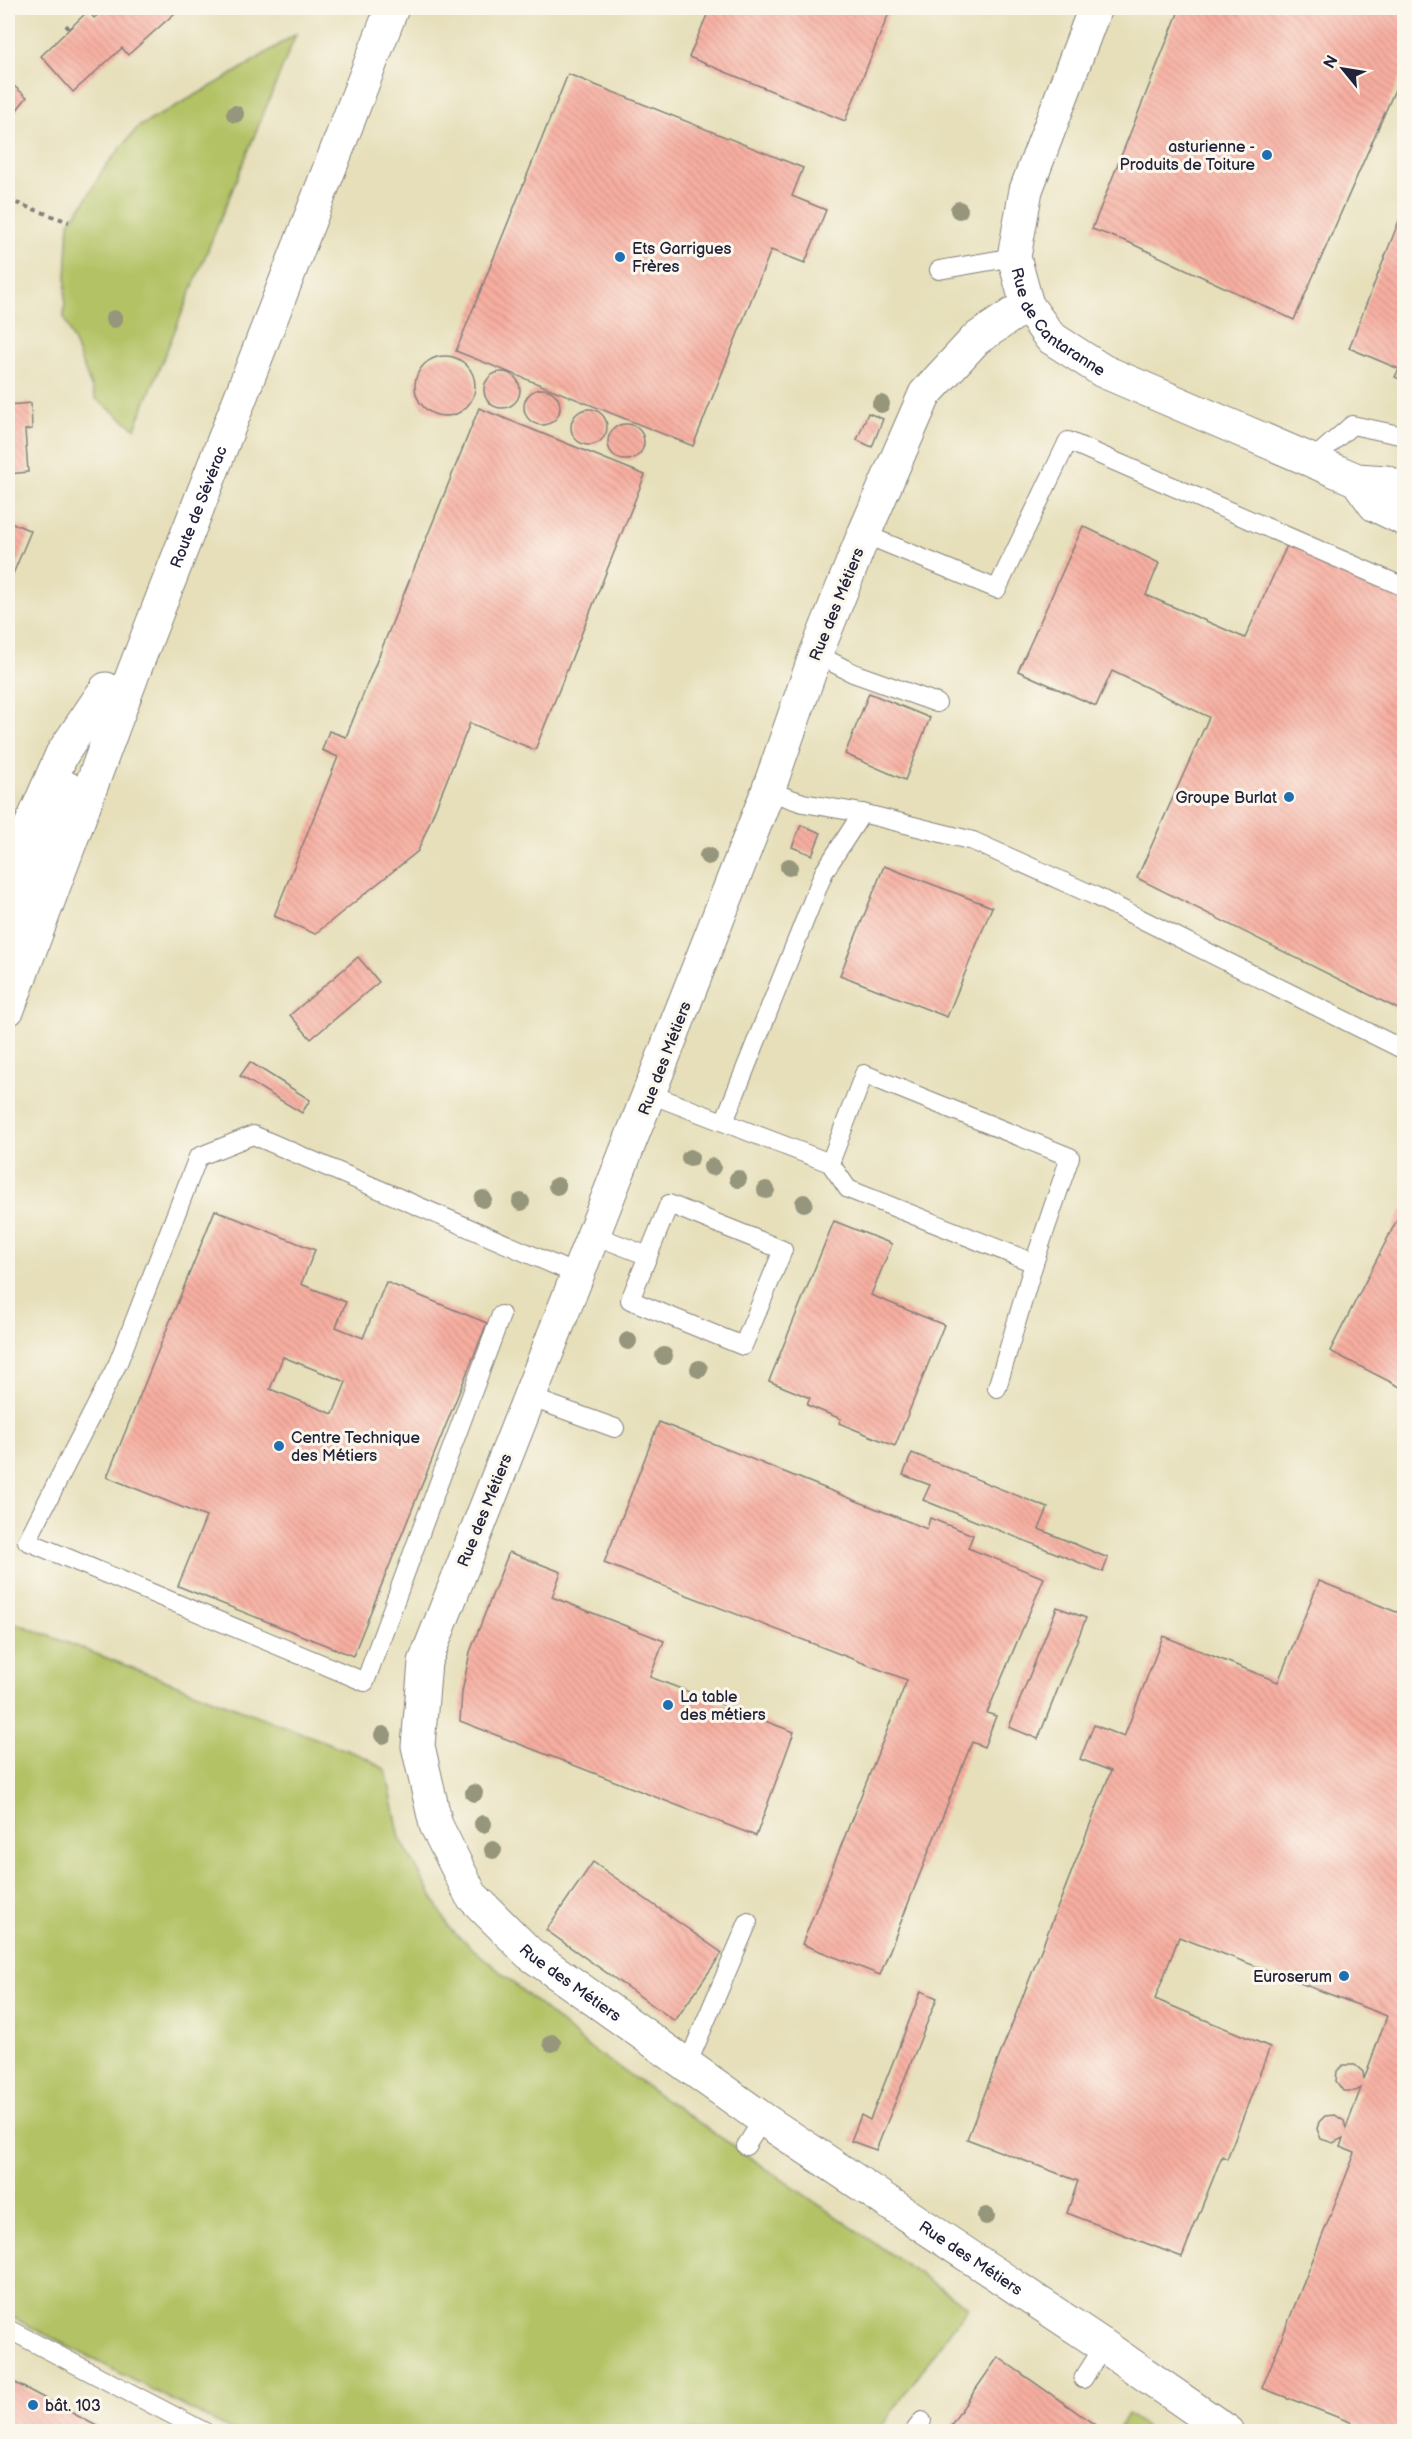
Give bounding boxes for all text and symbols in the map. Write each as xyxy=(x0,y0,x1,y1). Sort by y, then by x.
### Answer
north arrow xyxy=(1313,39,1373,99)
text: N xyxy=(1320,52,1343,72)
place label: asturienne - Produits de Toiture xyxy=(1120,138,1255,175)
marker: asturienne - Produits de Toiture xyxy=(1260,148,1274,162)
place label: Ets Garrigues Frères xyxy=(632,240,732,277)
marker: Ets Garrigues Frères xyxy=(613,250,627,264)
street label: Rue de Cantaranne xyxy=(1006,266,1109,381)
street label: Route de Sévérac xyxy=(167,443,232,571)
street label: Rue des Métiers xyxy=(806,545,869,664)
place label: Groupe Burlat xyxy=(1176,789,1277,808)
marker: Groupe Burlat xyxy=(1282,790,1296,804)
street label: Rue des Métiers xyxy=(635,999,696,1118)
place label: Centre Technique des Métiers xyxy=(291,1429,420,1466)
marker: Centre Technique des Métiers xyxy=(272,1439,286,1453)
street label: Rue des Métiers xyxy=(454,1451,517,1570)
place label: La table des métiers xyxy=(680,1688,766,1725)
marker: La table des métiers xyxy=(661,1698,675,1712)
street label: Rue des Métiers xyxy=(515,1941,624,2026)
place label: Euroserum xyxy=(1253,1968,1332,1987)
marker: Euroserum xyxy=(1337,1969,1351,1983)
street label: Rue des Métiers xyxy=(915,2218,1026,2300)
place label: bât. 103 xyxy=(45,2397,101,2416)
marker: bât. 103 xyxy=(26,2398,40,2412)

